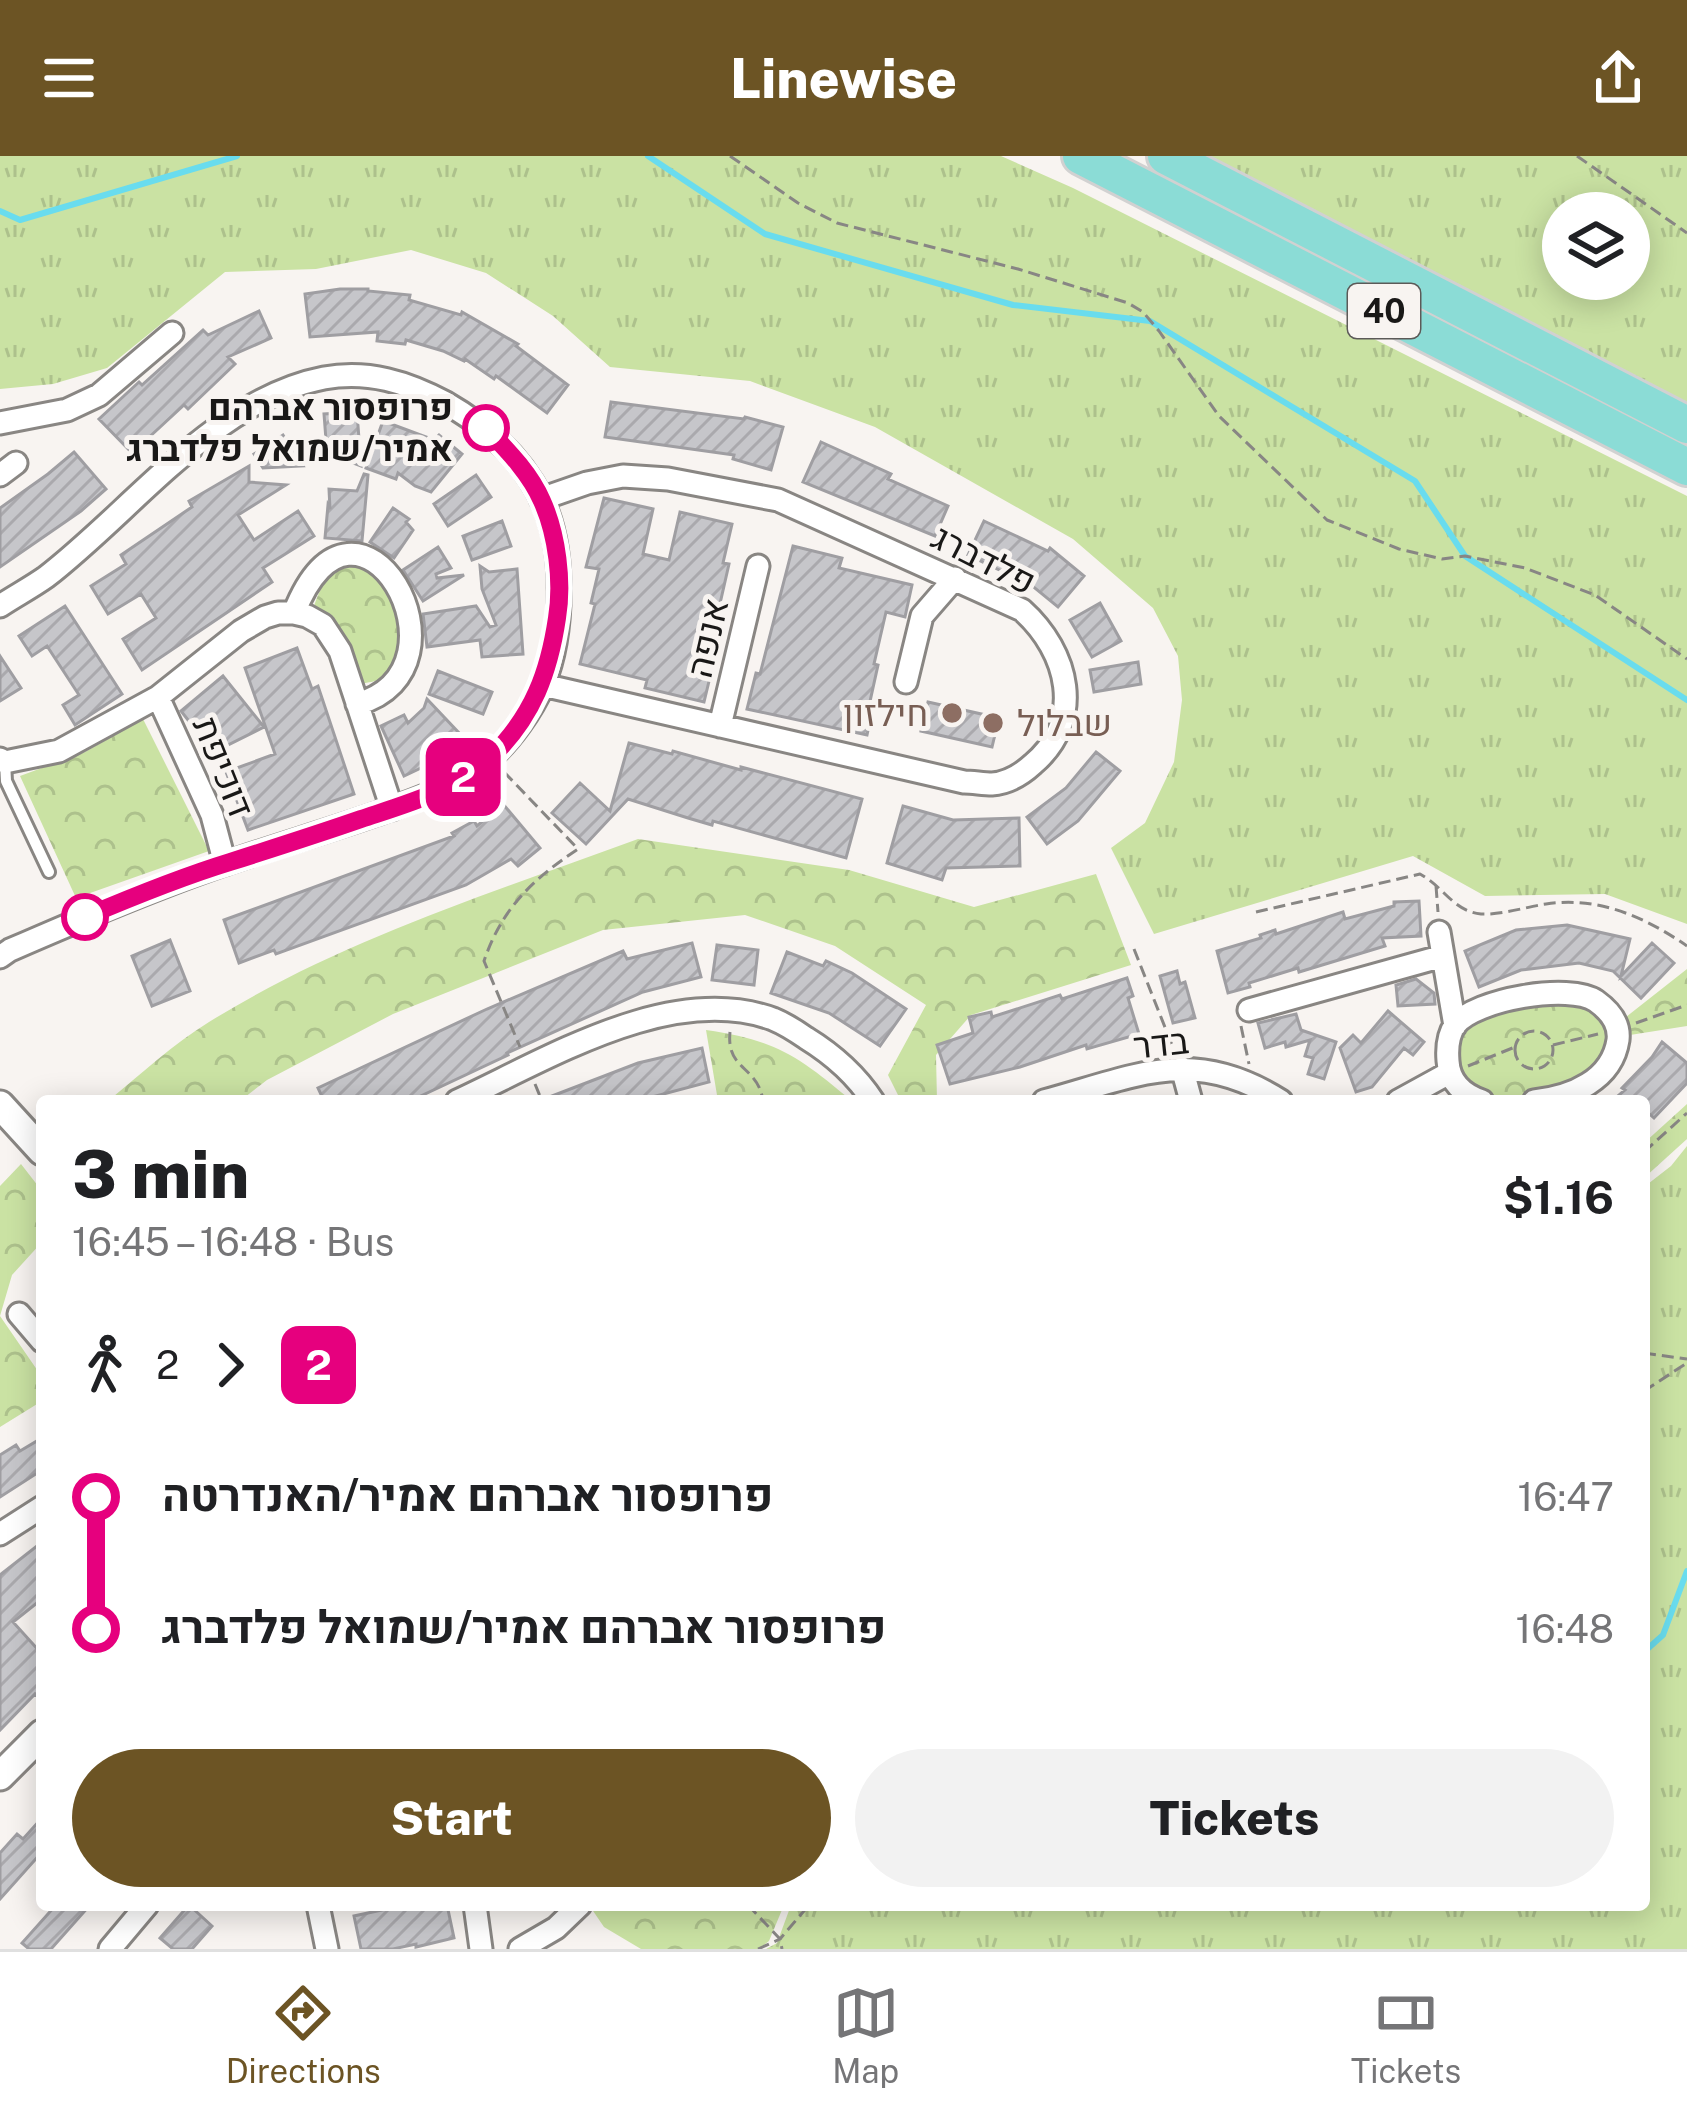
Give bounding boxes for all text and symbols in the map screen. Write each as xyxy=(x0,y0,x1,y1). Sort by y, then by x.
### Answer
icon: menu xyxy=(36,45,102,111)
icon: share xyxy=(1585,45,1651,111)
text: Linewise xyxy=(730,47,957,110)
map controls xyxy=(1542,192,1650,300)
button: layers xyxy=(1542,192,1650,300)
road number: 40 xyxy=(1348,284,1420,338)
place label: פרופסור אברהם אמיר/שמואל פלדברג xyxy=(127,386,453,469)
marker: פרופסור אברהם אמיר/שמואל פלדברג xyxy=(464,406,508,450)
street label: פלדברג xyxy=(925,515,1043,603)
street label: אנפה xyxy=(678,594,736,682)
place label: חילזון xyxy=(843,692,928,734)
marker: חילזון xyxy=(939,700,965,726)
place label: שבלול xyxy=(1017,702,1112,744)
marker: שבלול xyxy=(980,710,1006,736)
street label: דוכיפת xyxy=(185,711,263,823)
line badge: 2 xyxy=(424,738,502,816)
text: 2 xyxy=(450,752,476,801)
unlabelled marker xyxy=(63,895,107,939)
street label: בדר xyxy=(1131,1019,1191,1067)
text: 3 min xyxy=(72,1135,249,1213)
text: $1.16 xyxy=(1503,1171,1614,1224)
text: 16:45 – 16:48 · Bus xyxy=(72,1219,394,1265)
icon: walk xyxy=(72,1332,138,1398)
icon: forward xyxy=(197,1332,263,1398)
text: 2 xyxy=(305,1340,332,1389)
text: 2 xyxy=(156,1342,179,1388)
text: פרופסור אברהם אמיר/האנדרטה xyxy=(162,1468,773,1521)
text: 16:47 xyxy=(1517,1474,1614,1520)
text: פרופסור אברהם אמיר/שמואל פלדברג xyxy=(162,1600,886,1653)
text: 16:48 xyxy=(1516,1606,1614,1652)
button: Start xyxy=(72,1749,831,1887)
button: Tickets xyxy=(855,1749,1614,1887)
tab: Directions xyxy=(226,1980,381,2090)
tab: Map xyxy=(832,1980,899,2090)
tab: Tickets xyxy=(1351,1980,1461,2090)

